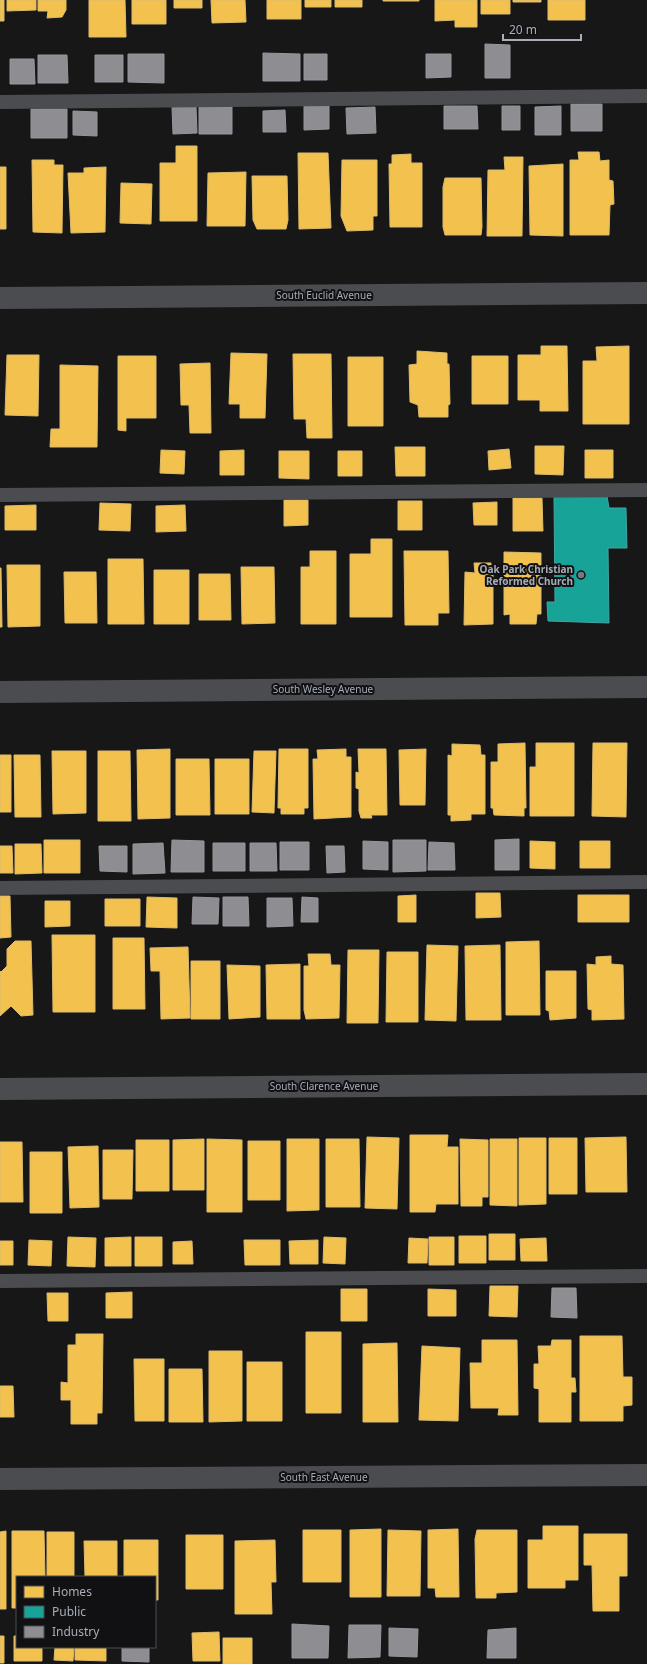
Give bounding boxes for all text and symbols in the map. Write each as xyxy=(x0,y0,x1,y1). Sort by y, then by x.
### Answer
scale bar xyxy=(503,16,581,42)
text: 20 m xyxy=(509,21,537,38)
street label: South Euclid Avenue xyxy=(276,288,372,302)
place label: Oak Park Christian Reformed Church xyxy=(480,562,573,588)
marker: Oak Park Christian Reformed Church xyxy=(576,570,586,580)
street label: South Wesley Avenue xyxy=(273,682,374,696)
street label: South Clarence Avenue xyxy=(270,1079,379,1093)
street label: South East Avenue xyxy=(280,1470,368,1484)
legend xyxy=(16,1576,156,1648)
text: Homes xyxy=(52,1583,92,1600)
text: Public xyxy=(52,1603,86,1620)
text: Industry xyxy=(52,1623,100,1640)

